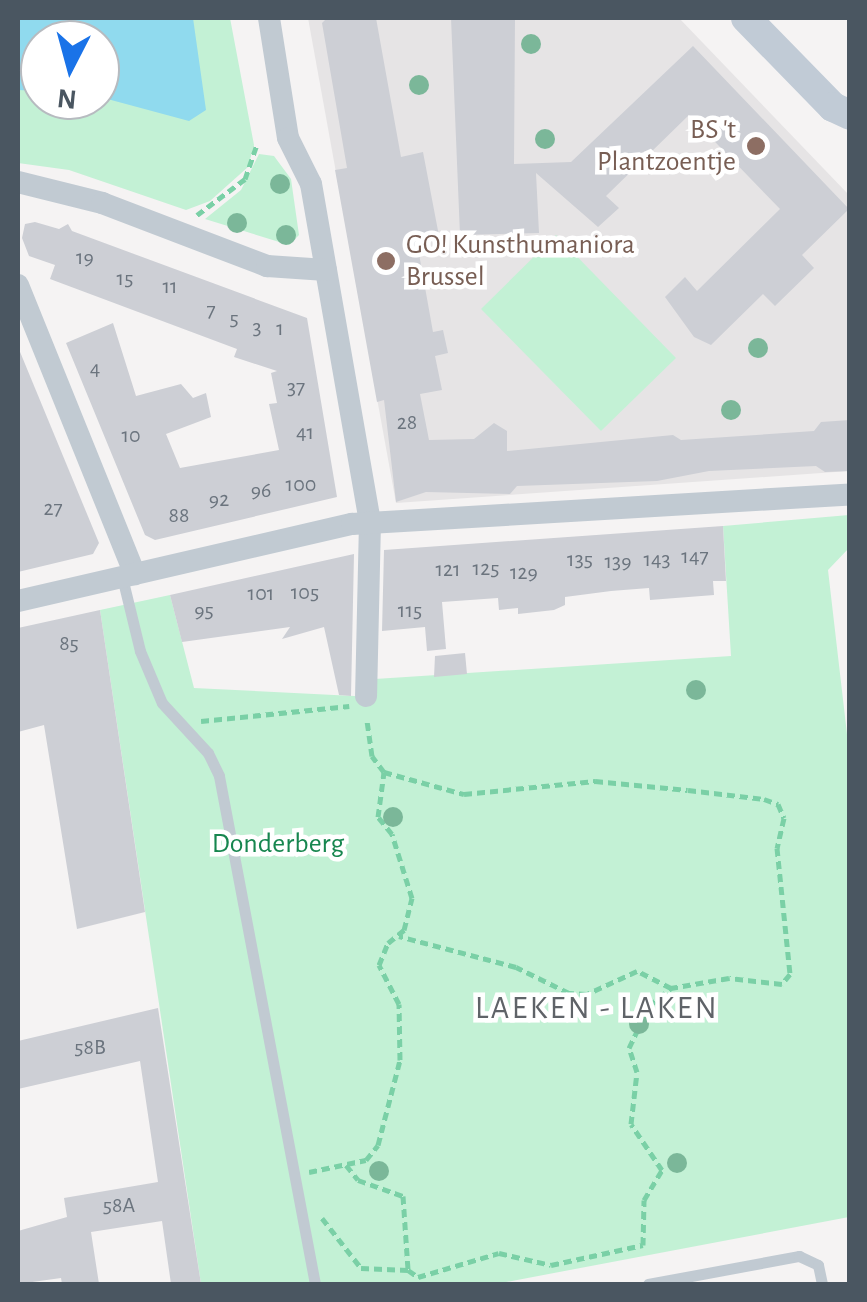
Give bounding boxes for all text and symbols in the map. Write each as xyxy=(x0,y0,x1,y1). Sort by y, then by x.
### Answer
north arrow xyxy=(20,20,120,120)
text: N xyxy=(56,83,78,113)
place label: BS 't Plantzoentje xyxy=(597,113,736,179)
marker: BS 't Plantzoentje xyxy=(745,135,767,157)
place label: GO! Kunsthumaniora Brussel xyxy=(406,228,635,294)
house number: 19 xyxy=(76,245,94,271)
marker: GO! Kunsthumaniora Brussel xyxy=(375,250,397,272)
house number: 15 xyxy=(117,266,133,292)
house number: 11 xyxy=(162,274,178,300)
house number: 7 xyxy=(206,298,216,324)
house number: 5 xyxy=(229,306,239,332)
house number: 3 xyxy=(252,315,262,341)
house number: 1 xyxy=(276,316,284,342)
house number: 4 xyxy=(90,356,100,382)
house number: 37 xyxy=(287,375,305,401)
house number: 28 xyxy=(397,410,417,436)
house number: 41 xyxy=(296,420,314,446)
house number: 10 xyxy=(121,423,141,449)
house number: 100 xyxy=(286,472,316,498)
house number: 96 xyxy=(251,478,271,504)
house number: 92 xyxy=(209,487,229,513)
house number: 27 xyxy=(43,496,63,522)
house number: 88 xyxy=(169,503,189,529)
house number: 147 xyxy=(681,544,709,570)
house number: 135 xyxy=(567,547,593,573)
house number: 143 xyxy=(643,547,671,573)
house number: 139 xyxy=(605,549,631,575)
house number: 125 xyxy=(473,556,499,582)
house number: 121 xyxy=(435,557,461,583)
house number: 129 xyxy=(510,560,538,586)
house number: 105 xyxy=(291,580,319,606)
house number: 101 xyxy=(248,581,274,607)
house number: 95 xyxy=(194,598,214,624)
house number: 115 xyxy=(398,598,422,624)
house number: 85 xyxy=(59,631,79,657)
park label: Donderberg xyxy=(212,827,344,861)
district label: LAEKEN - LAKEN xyxy=(475,989,719,1027)
house number: 58B xyxy=(74,1035,106,1061)
house number: 58A xyxy=(103,1193,135,1219)

